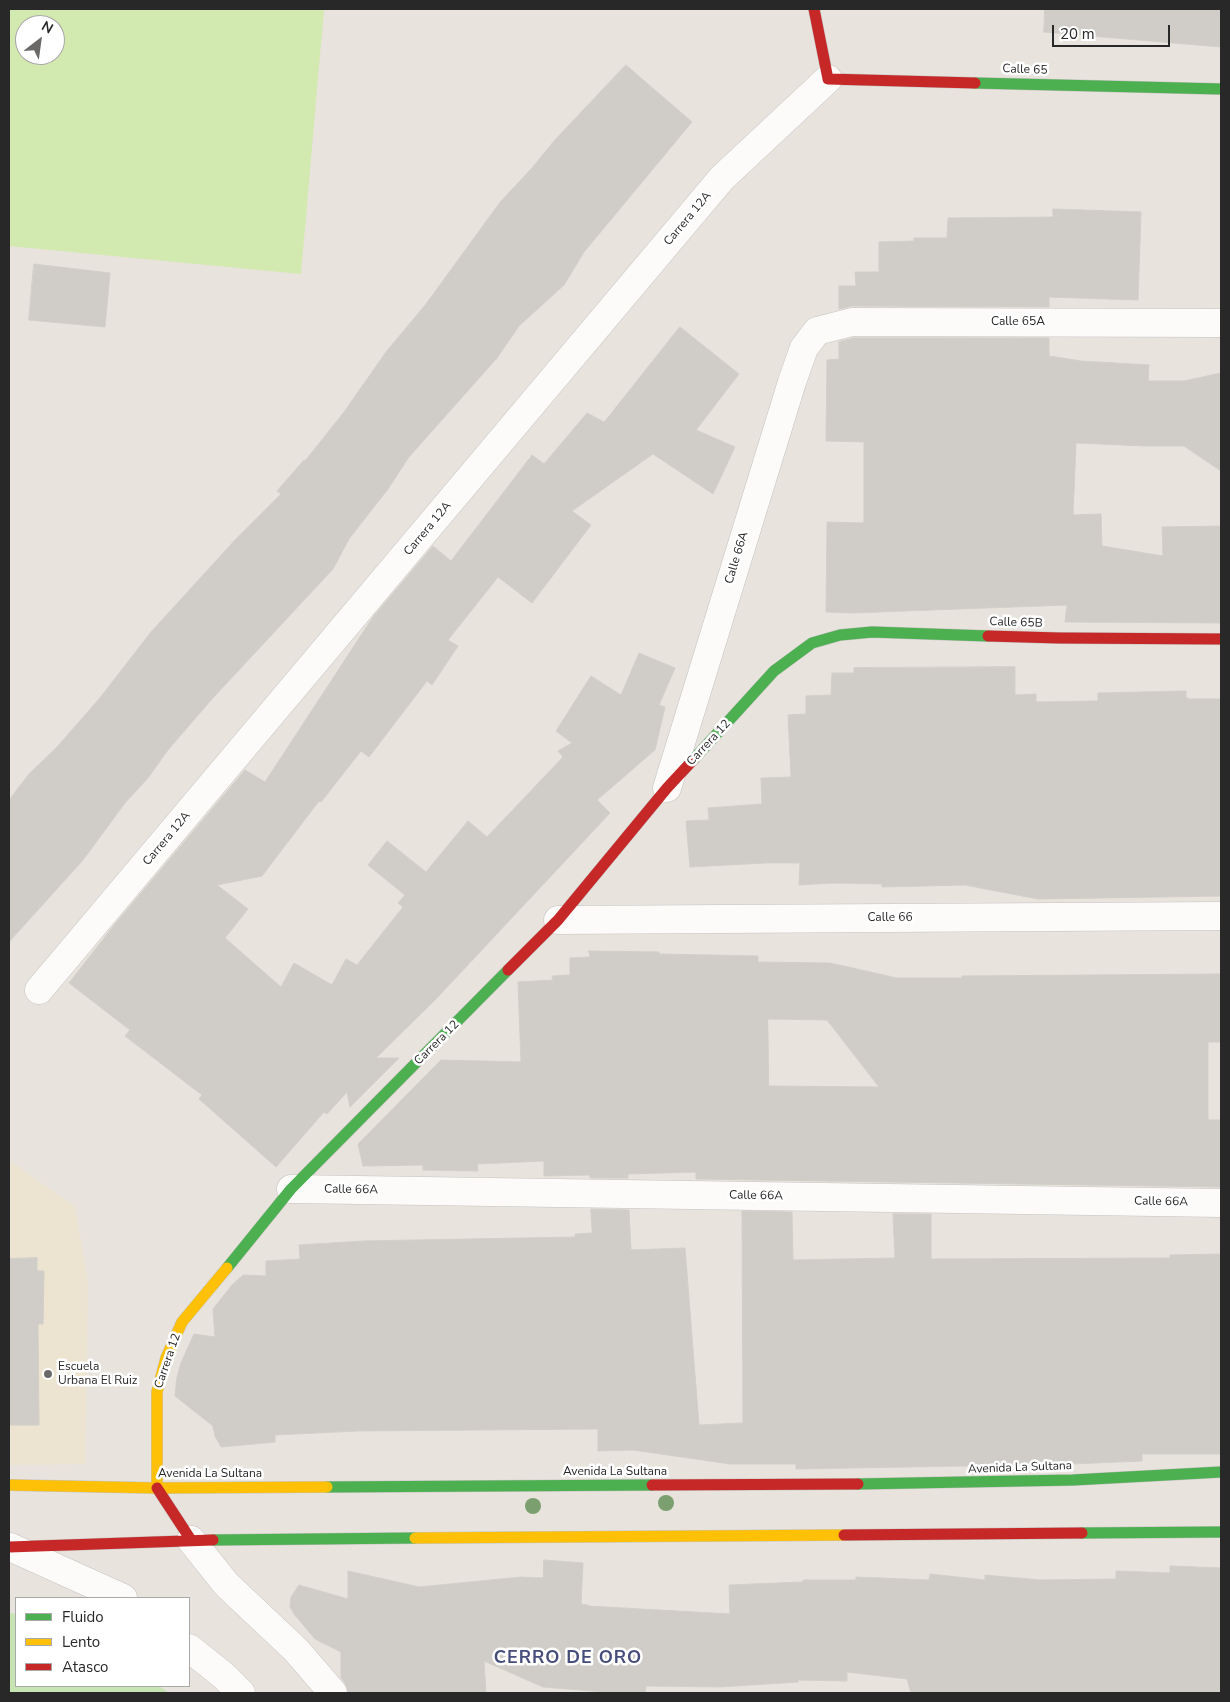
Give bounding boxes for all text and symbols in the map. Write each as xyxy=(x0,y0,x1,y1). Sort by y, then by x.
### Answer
north arrow xyxy=(15,15,65,65)
scale bar xyxy=(1055,15,1172,47)
text: N xyxy=(38,17,57,38)
text: 20 m xyxy=(1060,24,1095,44)
street label: Calle 65 xyxy=(1002,62,1048,78)
street label: Carrera 12A xyxy=(661,189,715,249)
street label: Calle 65A xyxy=(991,315,1045,329)
street label: Carrera 12A xyxy=(401,499,455,559)
street label: Calle 66A xyxy=(722,530,752,586)
street label: Calle 65B xyxy=(989,615,1043,631)
street label: Carrera 12 xyxy=(684,717,734,769)
street label: Carrera 12A xyxy=(140,809,194,869)
street label: Calle 66 xyxy=(867,911,913,925)
street label: Carrera 12 xyxy=(412,1018,462,1068)
street label: Calle 66A xyxy=(324,1182,378,1198)
street label: Calle 66A xyxy=(729,1188,783,1204)
street label: Calle 66A xyxy=(1134,1194,1188,1210)
street label: Carrera 12 xyxy=(152,1332,184,1390)
place label: Escuela Urbana El Ruiz xyxy=(58,1360,137,1388)
marker: Escuela Urbana El Ruiz xyxy=(42,1368,54,1380)
street label: Avenida La Sultana xyxy=(968,1459,1072,1477)
street label: Avenida La Sultana xyxy=(563,1465,667,1479)
street label: Avenida La Sultana xyxy=(158,1467,262,1481)
legend xyxy=(15,1597,190,1687)
text: Fluido xyxy=(62,1607,104,1627)
text: Lento xyxy=(62,1632,100,1652)
district label: CERRO DE ORO xyxy=(492,1648,644,1670)
text: Atasco xyxy=(62,1657,108,1677)

